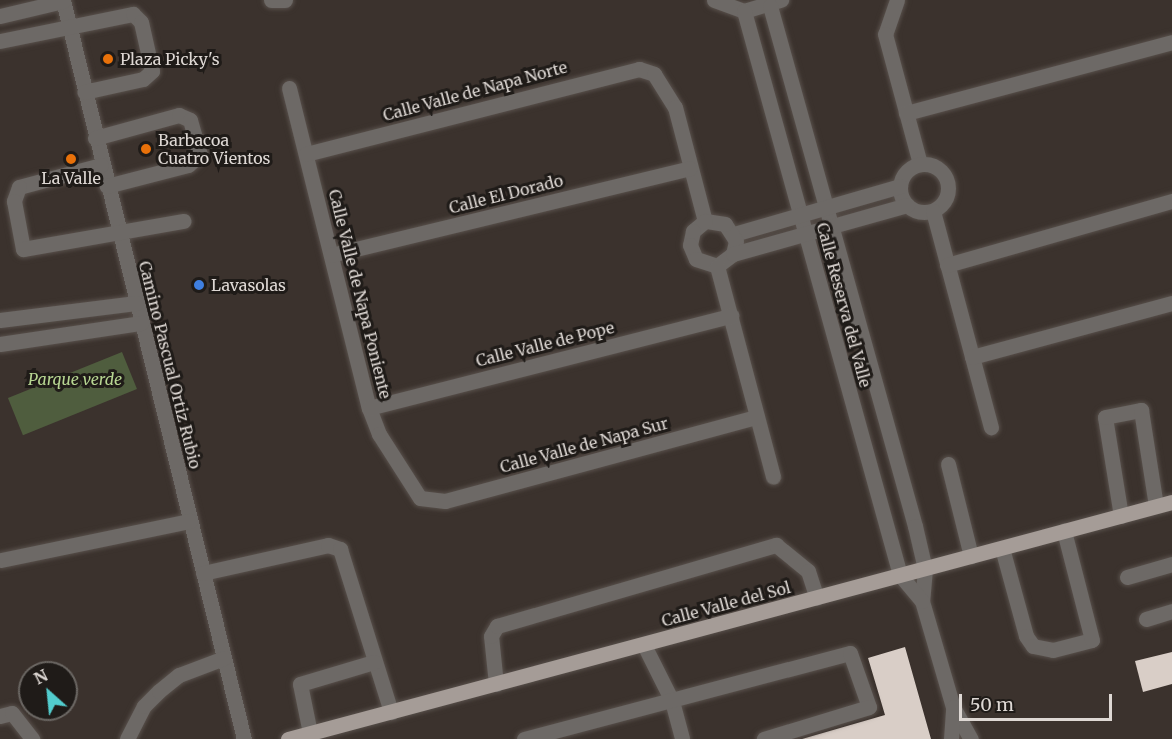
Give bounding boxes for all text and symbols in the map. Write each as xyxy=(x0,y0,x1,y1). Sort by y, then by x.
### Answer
place label: Plaza Picky's xyxy=(120,49,220,69)
marker: Plaza Picky's xyxy=(101,52,115,66)
street label: Calle Valle de Napa Norte xyxy=(381,57,569,125)
place label: Barbacoa Cuatro Vientos xyxy=(158,130,270,168)
marker: Barbacoa Cuatro Vientos xyxy=(139,142,153,156)
marker: La Valle xyxy=(64,152,78,166)
place label: La Valle xyxy=(41,168,101,188)
street label: Calle El Dorado xyxy=(447,171,565,217)
street label: Calle Valle de Napa Poniente xyxy=(325,187,395,401)
street label: Calle Reserva del Valle xyxy=(813,221,875,389)
street label: Camino Pascual Ortiz Rubio xyxy=(135,259,205,471)
place label: Lavasolas xyxy=(211,275,286,295)
marker: Lavasolas xyxy=(192,278,206,292)
street label: Calle Valle de Pope xyxy=(474,318,616,370)
park label: Parque verde xyxy=(28,369,122,389)
street label: Calle Valle de Napa Sur xyxy=(498,413,670,477)
street label: Calle Valle del Sol xyxy=(659,578,793,630)
north arrow xyxy=(18,661,78,721)
text: N xyxy=(31,665,51,689)
scale bar xyxy=(962,682,1115,720)
text: 50 m xyxy=(970,693,1014,716)

